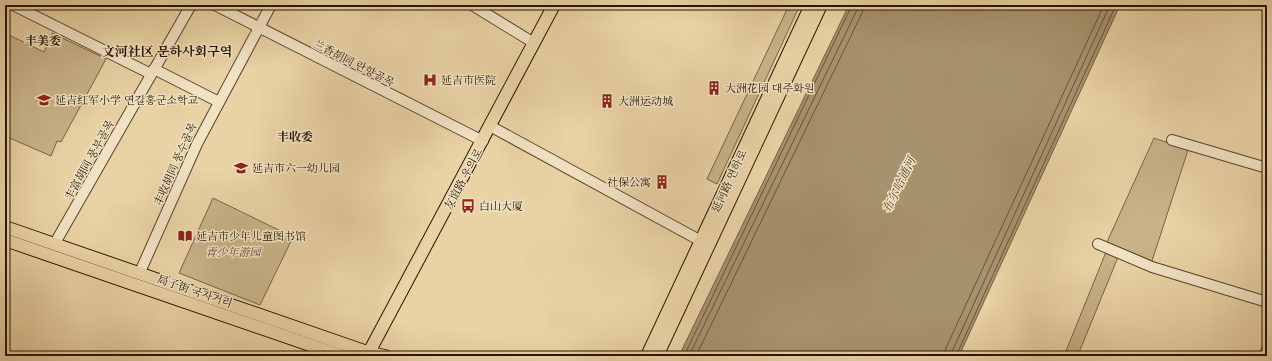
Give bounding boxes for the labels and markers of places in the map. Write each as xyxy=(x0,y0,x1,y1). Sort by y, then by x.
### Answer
hospital icon: 延吉市医院 xyxy=(422,72,438,88)
place label: 延吉市医院 xyxy=(441,73,496,87)
building icon: 大洲花园 대주화원 xyxy=(706,80,722,96)
place label: 大洲花园 대주화원 xyxy=(725,81,814,95)
school or university icon: 延吉红军小学 연길홍군소학교 xyxy=(36,92,52,108)
place label: 延吉红军小学 연길홍군소학교 xyxy=(55,93,199,107)
building icon: 大洲运动城 xyxy=(599,93,615,109)
place label: 大洲运动城 xyxy=(618,94,673,108)
school or university icon: 延吉市六一幼儿园 xyxy=(233,160,249,176)
place label: 延吉市六一幼儿园 xyxy=(252,161,340,175)
building icon: 社保公寓 xyxy=(654,174,670,190)
place label: 社保公寓 xyxy=(607,175,651,189)
bus stop icon: 白山大厦 xyxy=(460,198,476,214)
place label: 白山大厦 xyxy=(479,199,523,213)
library icon: 延吉市少年儿童图书馆 xyxy=(177,228,193,244)
place label: 延吉市少年儿童图书馆 xyxy=(196,229,306,243)

